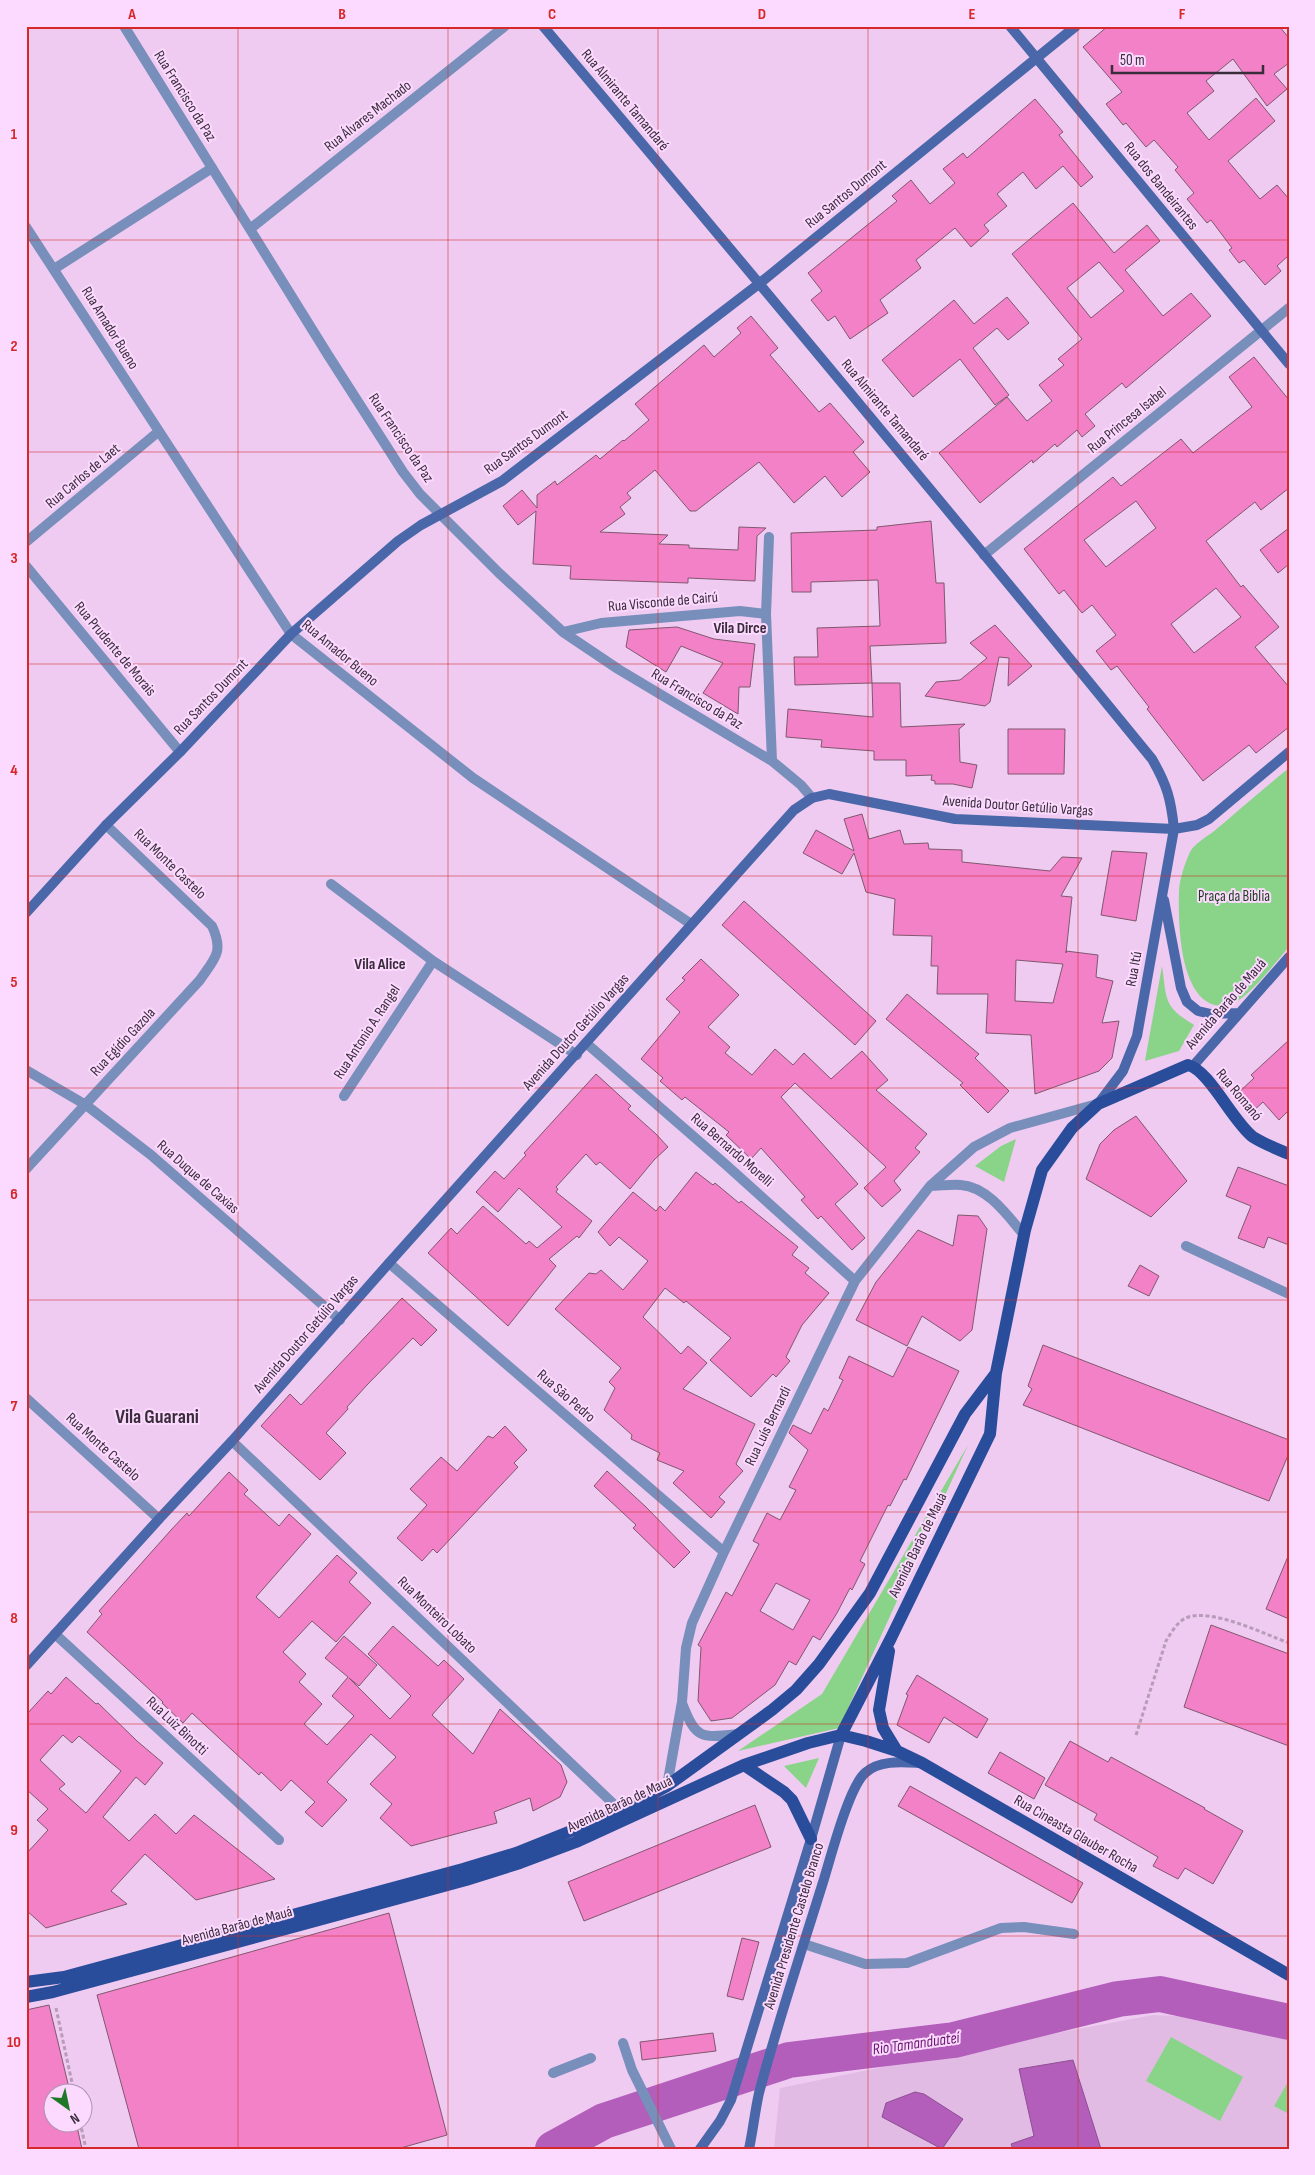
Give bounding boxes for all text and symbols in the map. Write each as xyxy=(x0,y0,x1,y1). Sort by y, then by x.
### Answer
text: A xyxy=(127,5,136,24)
text: B xyxy=(338,5,346,24)
text: C xyxy=(548,5,556,24)
text: D xyxy=(758,5,766,24)
text: E xyxy=(969,5,976,24)
text: F xyxy=(1179,5,1186,24)
scale bar xyxy=(1112,42,1264,74)
street label: Rua Almirante Tamandaré xyxy=(577,45,673,155)
street label: Rua Francisco da Paz xyxy=(149,47,221,146)
text: 50 m xyxy=(1120,51,1145,70)
street label: Rua Álvares Machado xyxy=(321,76,415,156)
text: 1 xyxy=(11,125,18,144)
street label: Rua dos Bandeirantes xyxy=(1120,138,1202,234)
street label: Rua Santos Dumont xyxy=(801,155,891,233)
street label: Rua Amador Bueno xyxy=(77,283,143,373)
text: 2 xyxy=(10,337,18,356)
street label: Rua Almirante Tamandaré xyxy=(837,355,933,465)
street label: Rua Princesa Isabel xyxy=(1084,382,1170,458)
street label: Rua Francisco da Paz xyxy=(364,390,438,487)
street label: Rua Santos Dumont xyxy=(480,405,572,479)
street label: Rua Carlos de Laet xyxy=(42,439,125,513)
text: 3 xyxy=(10,549,18,568)
street label: Rua Visconde de Cairú xyxy=(607,588,719,616)
street label: Rua Prudente de Morais xyxy=(70,598,160,700)
street label: Rua Amador Bueno xyxy=(298,615,382,691)
district label: Vila Dirce xyxy=(713,619,767,638)
street label: Rua Santos Dumont xyxy=(170,654,253,739)
street label: Rua Francisco da Paz xyxy=(648,664,747,734)
text: 4 xyxy=(10,761,18,780)
street label: Avenida Doutor Getúlio Vargas xyxy=(941,791,1094,821)
street label: Rua Monte Castelo xyxy=(130,825,210,903)
park label: Praça da Biblia xyxy=(1198,887,1270,906)
street label: Rua Itú xyxy=(1122,950,1146,988)
district label: Vila Alice xyxy=(354,955,406,974)
street label: Avenida Barão de Mauá xyxy=(1181,955,1271,1054)
street label: Avenida Doutor Getúlio Vargas xyxy=(518,970,633,1095)
text: 5 xyxy=(10,973,18,992)
street label: Rua Antonio A. Rangel xyxy=(329,981,405,1083)
street label: Rua Egídio Gazola xyxy=(86,1004,160,1080)
street label: Rua Romanó xyxy=(1212,1065,1266,1125)
street label: Rua Bernardo Morelli xyxy=(687,1109,777,1191)
street label: Rua Duque de Caxias xyxy=(153,1136,243,1218)
text: 6 xyxy=(10,1185,18,1204)
street label: Avenida Doutor Getúlio Vargas xyxy=(249,1271,363,1398)
street label: Rua São Pedro xyxy=(533,1366,599,1426)
street label: Rua Luís Bernardi xyxy=(741,1383,795,1469)
text: 7 xyxy=(11,1397,18,1416)
district label: Vila Guarani xyxy=(115,1405,199,1429)
street label: Rua Monte Castelo xyxy=(62,1409,144,1485)
street label: Avenida Barão de Mauá xyxy=(884,1489,952,1601)
street label: Rua Monteiro Lobato xyxy=(393,1572,481,1658)
text: 8 xyxy=(10,1609,18,1628)
street label: Rua Luiz Binotti xyxy=(142,1693,212,1760)
street label: Avenida Barão de Mauá xyxy=(563,1771,676,1837)
street label: Rua Cineasta Glauber Rocha xyxy=(1011,1791,1142,1877)
text: 9 xyxy=(10,1821,18,1840)
street label: Avenida Presidente Castelo Branco xyxy=(759,1840,828,2012)
street label: Avenida Barão de Mauá xyxy=(179,1902,295,1950)
water label: Rio Tamanduateí xyxy=(871,2028,963,2060)
text: 10 xyxy=(7,2033,21,2052)
north arrow xyxy=(42,2082,92,2132)
text: N xyxy=(67,2109,83,2128)

